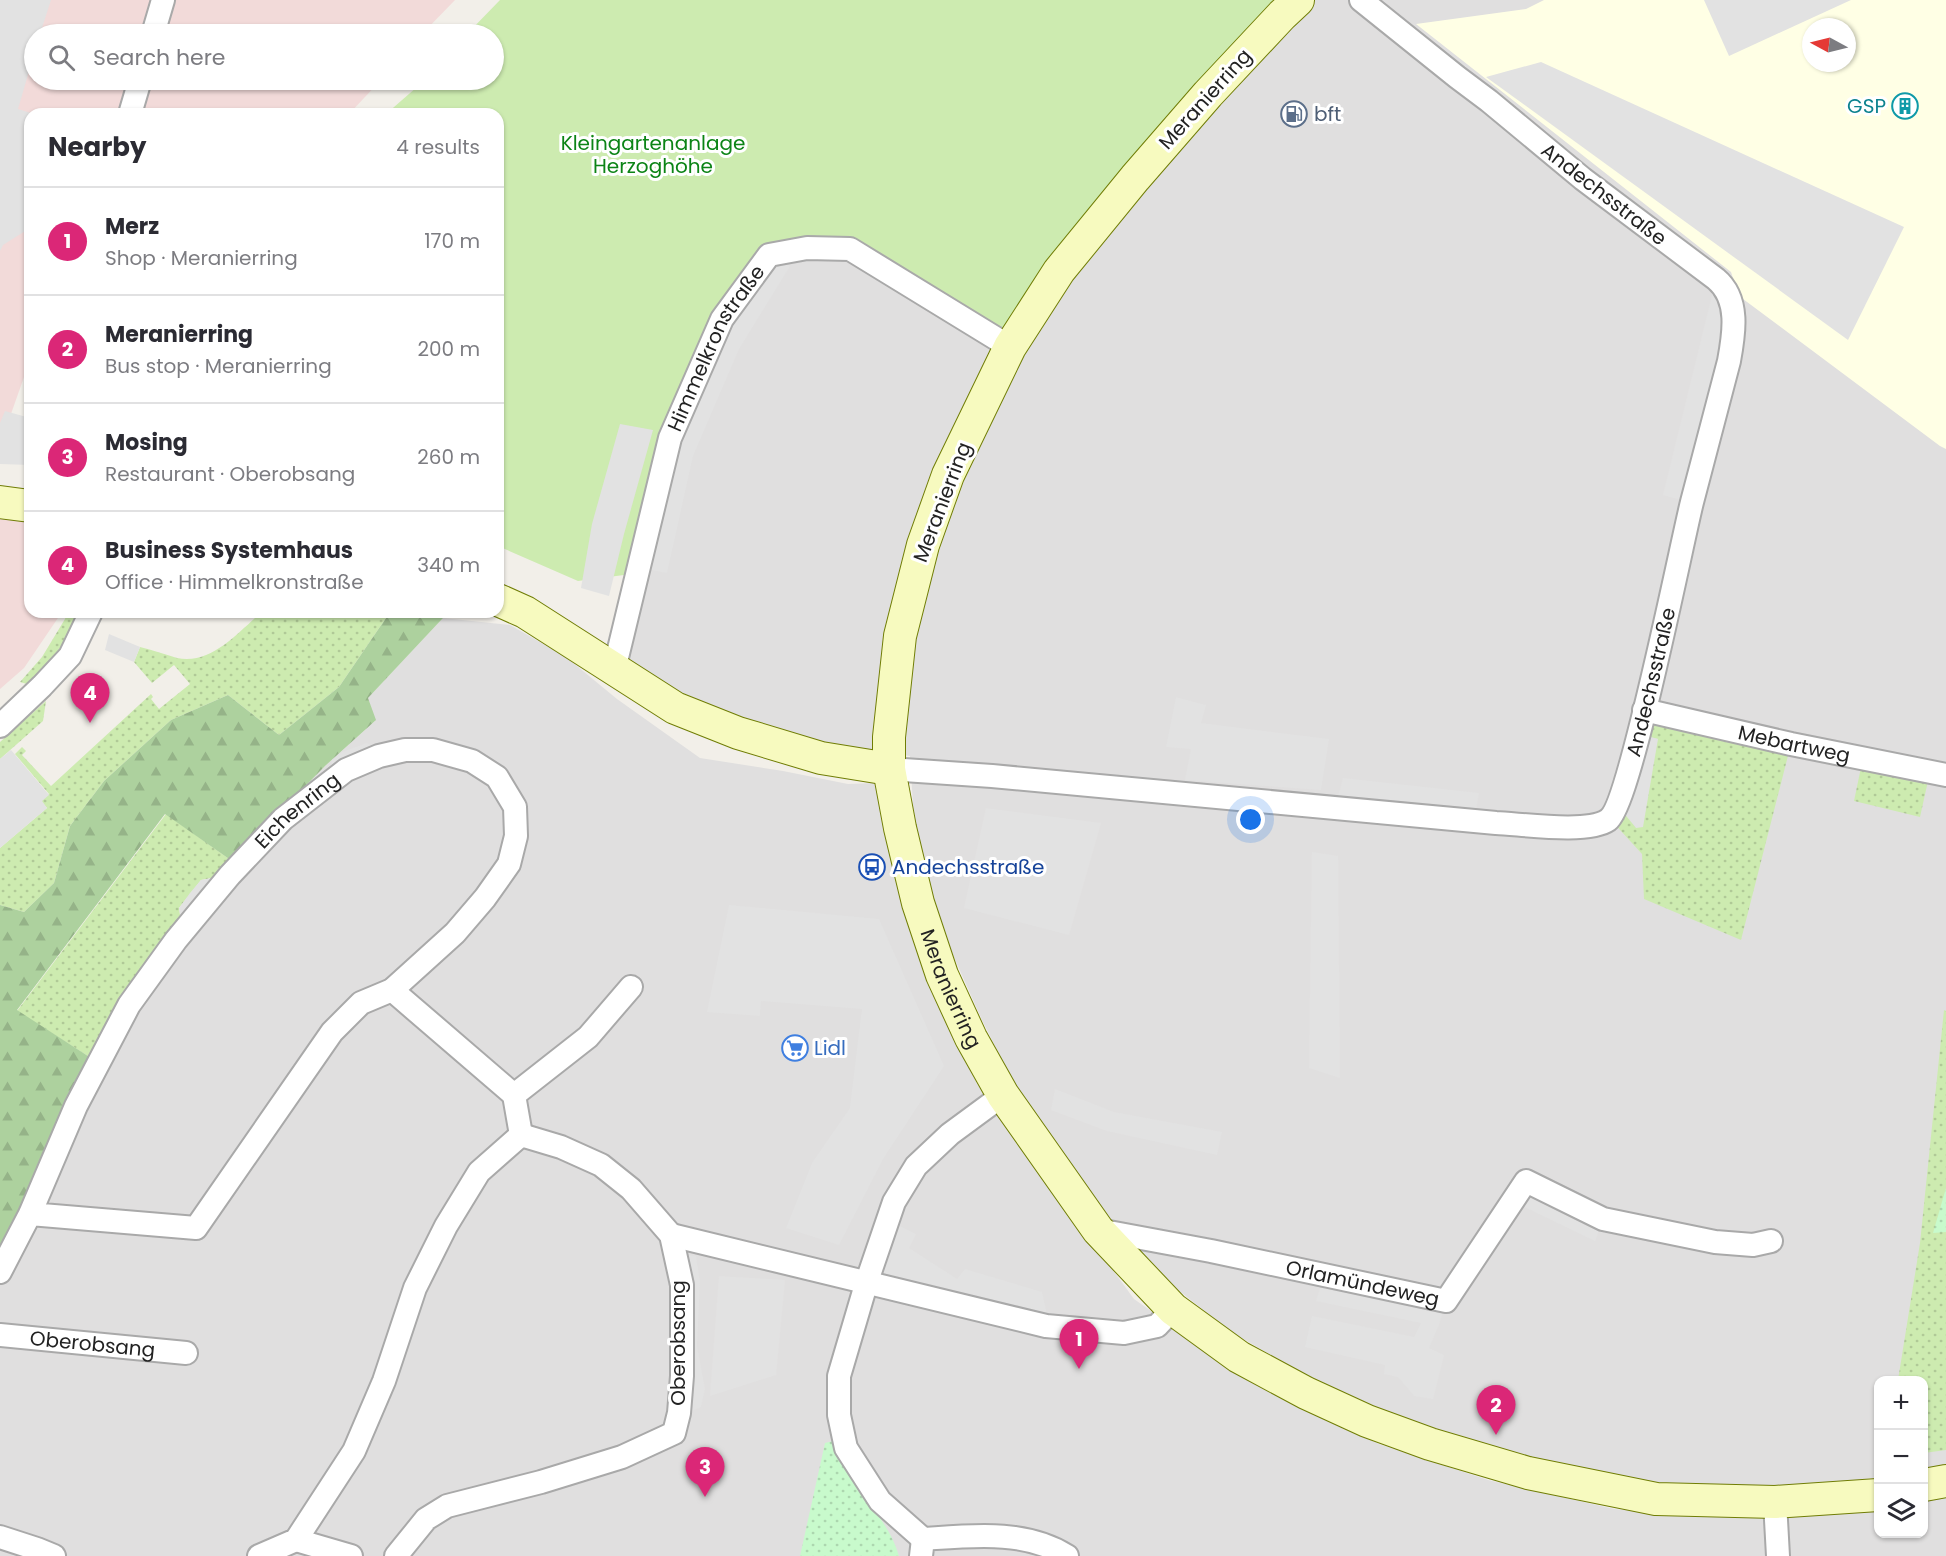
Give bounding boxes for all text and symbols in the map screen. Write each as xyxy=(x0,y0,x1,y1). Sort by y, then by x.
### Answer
north arrow xyxy=(1802,18,1856,72)
search box xyxy=(24,24,504,90)
icon: search xyxy=(45,41,78,74)
text: Search here xyxy=(93,42,226,73)
street label: Meranierring xyxy=(1152,42,1258,156)
building icon: GSP xyxy=(1890,91,1920,121)
place label: GSP xyxy=(1847,92,1886,120)
fuel station icon: bft xyxy=(1279,99,1309,129)
place label: bft xyxy=(1314,100,1341,128)
text: Nearby xyxy=(48,129,146,165)
park label: Kleingartenanlage Herzoghöhe xyxy=(561,129,745,180)
text: 4 results xyxy=(396,133,480,161)
street label: Andechsstraße xyxy=(1535,136,1673,252)
text: Merz xyxy=(105,211,159,242)
text: 1 xyxy=(64,227,71,255)
text: 170 m xyxy=(424,227,480,255)
text: Shop · Meranierring xyxy=(105,244,298,272)
street label: Himmelkronstraße xyxy=(661,259,771,436)
text: Meranierring xyxy=(105,319,253,350)
text: 2 xyxy=(62,335,73,363)
text: 200 m xyxy=(417,335,480,363)
text: Bus stop · Meranierring xyxy=(105,352,332,380)
text: Mosing xyxy=(105,427,188,458)
street label: Meranierring xyxy=(906,438,978,566)
text: 3 xyxy=(61,443,74,471)
text: 260 m xyxy=(417,443,480,471)
text: Restaurant · Oberobsang xyxy=(105,460,355,488)
text: Business Systemhaus xyxy=(105,535,353,566)
text: 4 xyxy=(61,551,74,579)
text: 340 m xyxy=(417,551,480,579)
text: Office · Himmelkronstraße xyxy=(105,568,364,596)
street label: Andechsstraße xyxy=(1619,605,1682,760)
pin: 4 xyxy=(70,674,110,723)
street label: Mebartweg xyxy=(1735,718,1853,769)
street label: Eichenring xyxy=(248,766,346,854)
your location xyxy=(1236,805,1265,834)
bus stop icon: Andechsstraße xyxy=(857,852,887,882)
place label: Andechsstraße xyxy=(892,853,1044,881)
street label: Meranierring xyxy=(914,925,988,1054)
supermarket icon: Lidl xyxy=(780,1033,810,1063)
place label: Lidl xyxy=(814,1034,846,1062)
street label: Orlamündeweg xyxy=(1283,1253,1442,1313)
street label: Oberobsang xyxy=(664,1280,692,1406)
pin: 1 xyxy=(1060,1320,1098,1369)
street label: Oberobsang xyxy=(29,1324,157,1364)
map controls xyxy=(1874,1376,1928,1538)
button: + xyxy=(1874,1376,1928,1430)
pin: 2 xyxy=(1476,1386,1516,1435)
button: − xyxy=(1874,1430,1928,1484)
pin: 3 xyxy=(686,1448,724,1497)
button: layers xyxy=(1874,1484,1928,1538)

